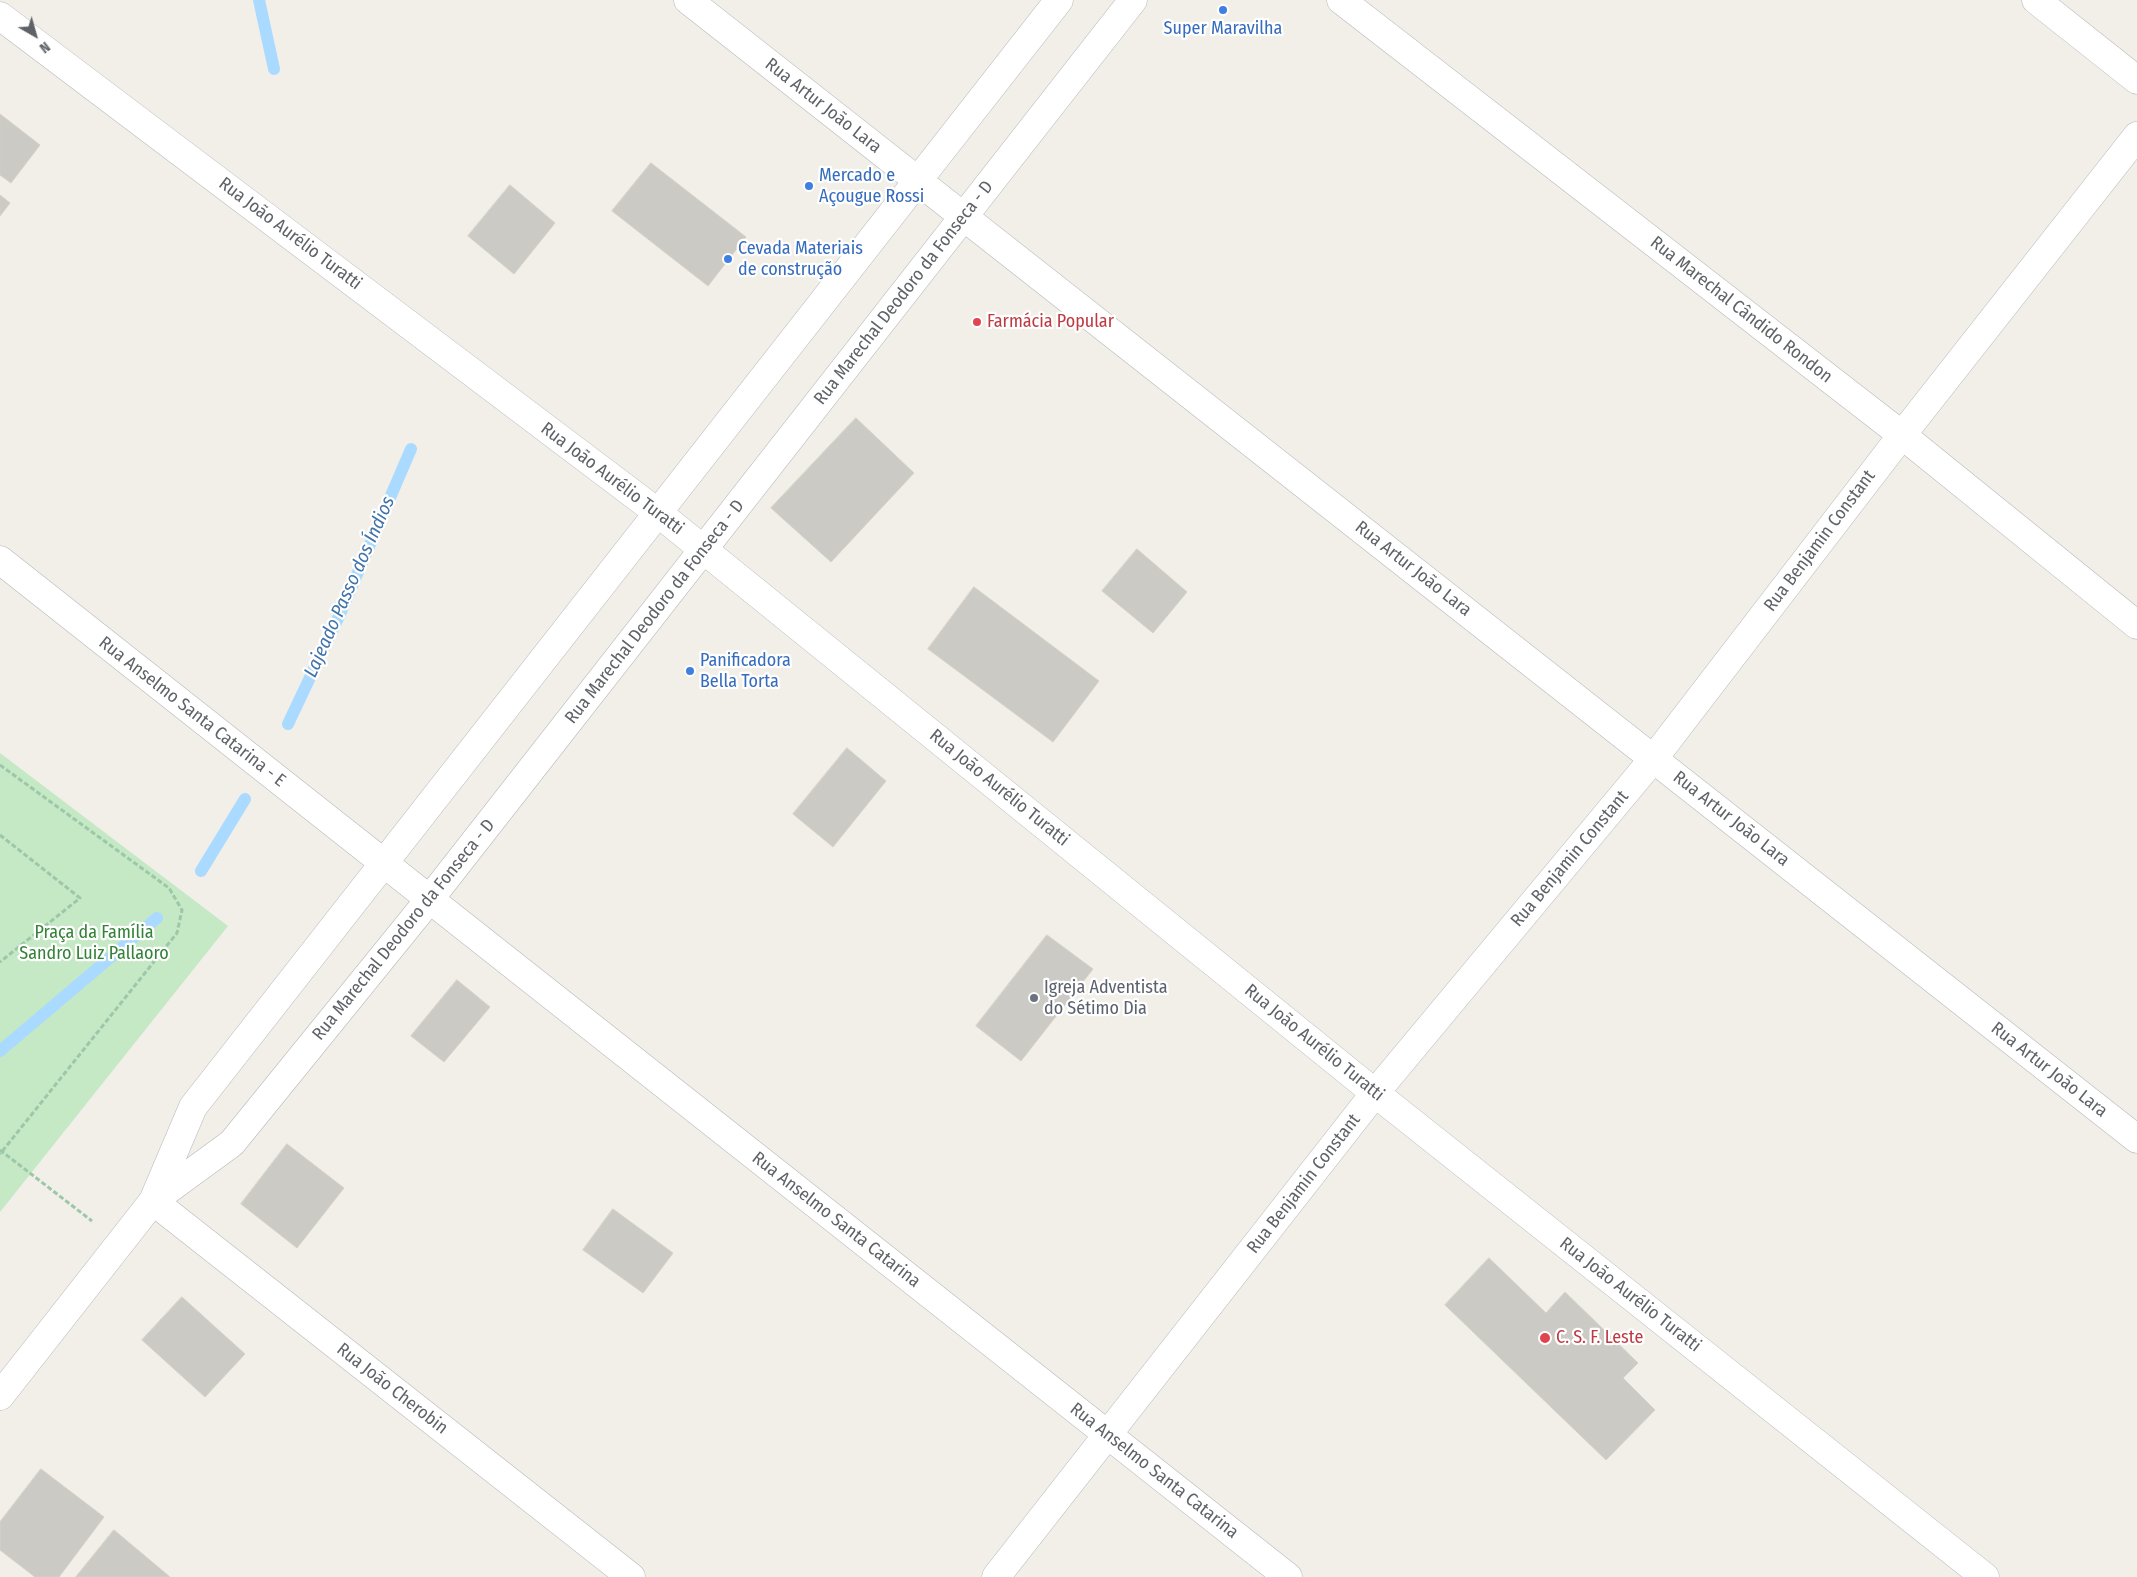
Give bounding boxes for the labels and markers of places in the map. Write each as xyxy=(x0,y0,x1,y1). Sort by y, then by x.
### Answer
marker: Super Maravilha xyxy=(1217,4,1229,16)
place label: Super Maravilha xyxy=(1164,18,1282,40)
place label: Mercado e Açougue Rossi xyxy=(819,165,924,208)
marker: Mercado e Açougue Rossi xyxy=(803,180,815,192)
place label: Cevada Materiais de construção xyxy=(738,238,863,280)
marker: Cevada Materiais de construção xyxy=(722,253,734,265)
place label: Farmácia Popular xyxy=(987,311,1114,333)
marker: Farmácia Popular xyxy=(971,316,983,328)
place label: Panificadora Bella Torta xyxy=(700,650,791,692)
marker: Panificadora Bella Torta xyxy=(684,665,696,677)
place label: Igreja Adventista do Sétimo Dia xyxy=(1044,977,1168,1020)
marker: Igreja Adventista do Sétimo Dia xyxy=(1028,992,1040,1004)
place label: C. S. F. Leste xyxy=(1556,1327,1643,1349)
marker: C. S. F. Leste xyxy=(1538,1331,1552,1345)

